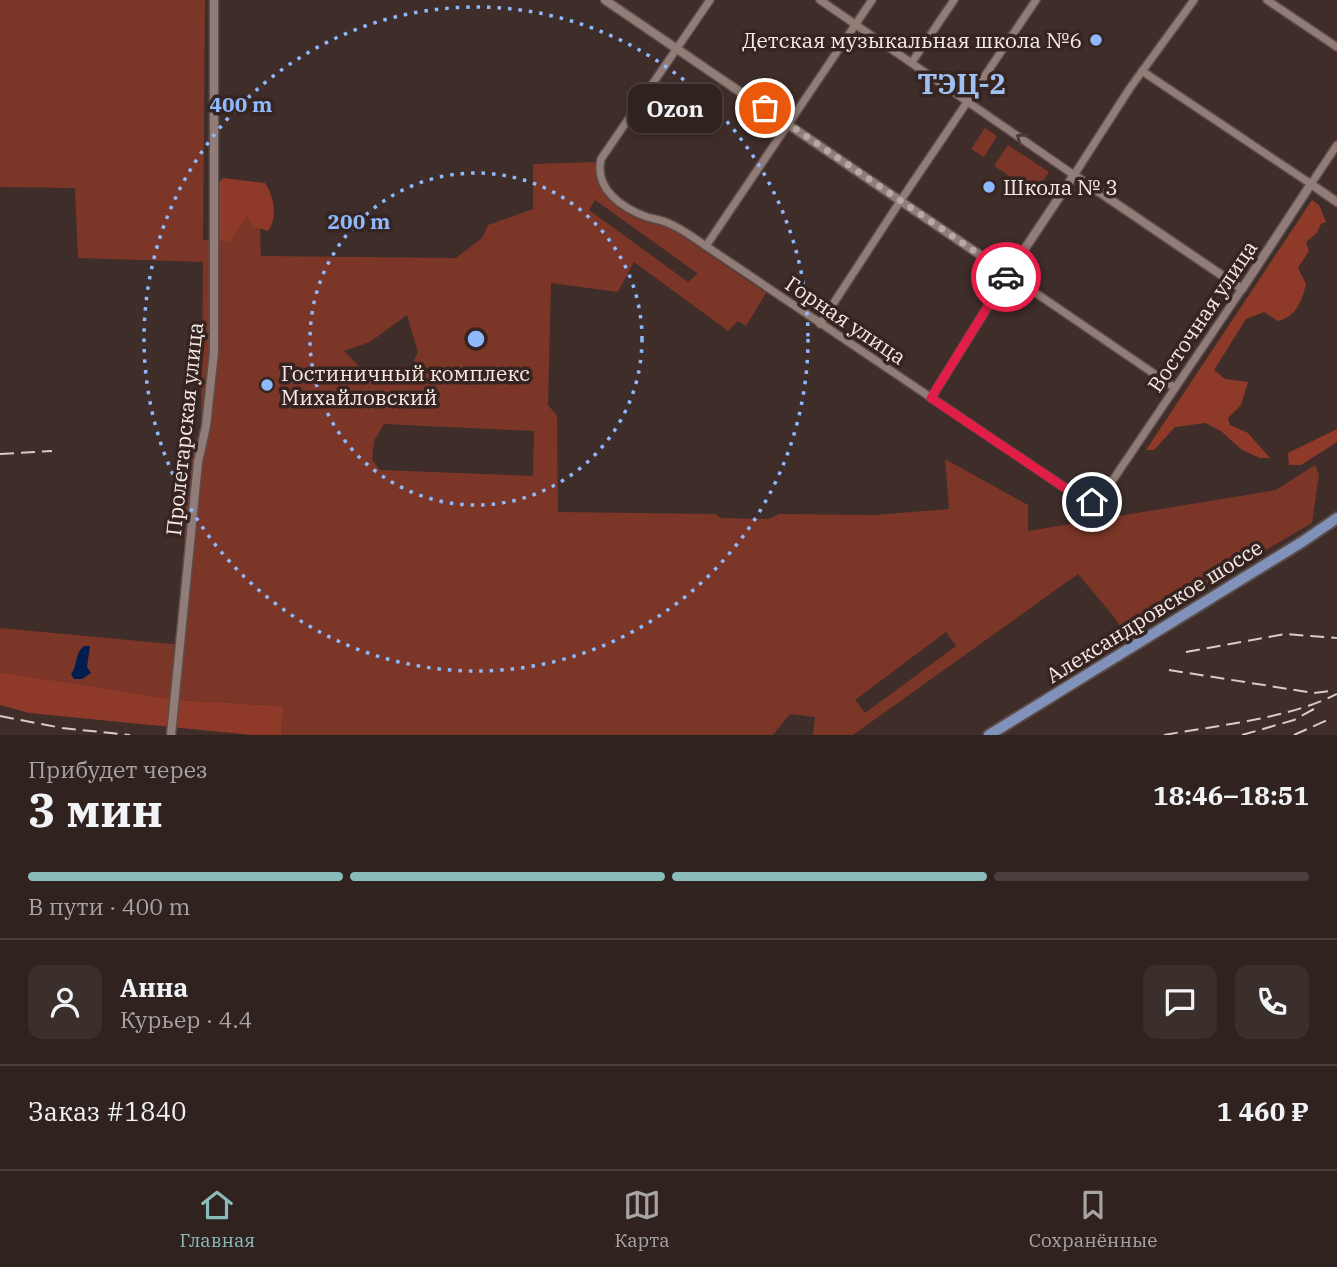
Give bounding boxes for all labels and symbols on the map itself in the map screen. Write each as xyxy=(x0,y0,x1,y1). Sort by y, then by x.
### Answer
place label: Детская музыкальная школа №6 xyxy=(742,26,1082,54)
marker: Детская музыкальная школа №6 xyxy=(1088,32,1104,48)
district label: ТЭЦ-2 xyxy=(918,65,1006,102)
pin xyxy=(735,78,795,138)
callout: Ozon xyxy=(628,84,723,132)
text: 400 m xyxy=(209,90,273,118)
one-way arrow xyxy=(1016,134,1029,146)
place label: Школа № 3 xyxy=(1003,173,1118,201)
marker: Школа № 3 xyxy=(981,179,997,195)
text: 200 m xyxy=(327,207,391,235)
street label: Восточная улица xyxy=(1141,235,1263,397)
courier xyxy=(971,242,1041,312)
street label: Горная улица xyxy=(780,269,912,371)
street label: Пролетарская улица xyxy=(159,321,209,537)
centre of rings xyxy=(464,327,488,351)
place label: Гостиничный комплекс Михайловский xyxy=(281,359,530,411)
marker: Гостиничный комплекс Михайловский xyxy=(259,377,275,393)
pin xyxy=(1062,472,1122,532)
street label: Александровское шоссе xyxy=(1040,533,1268,689)

